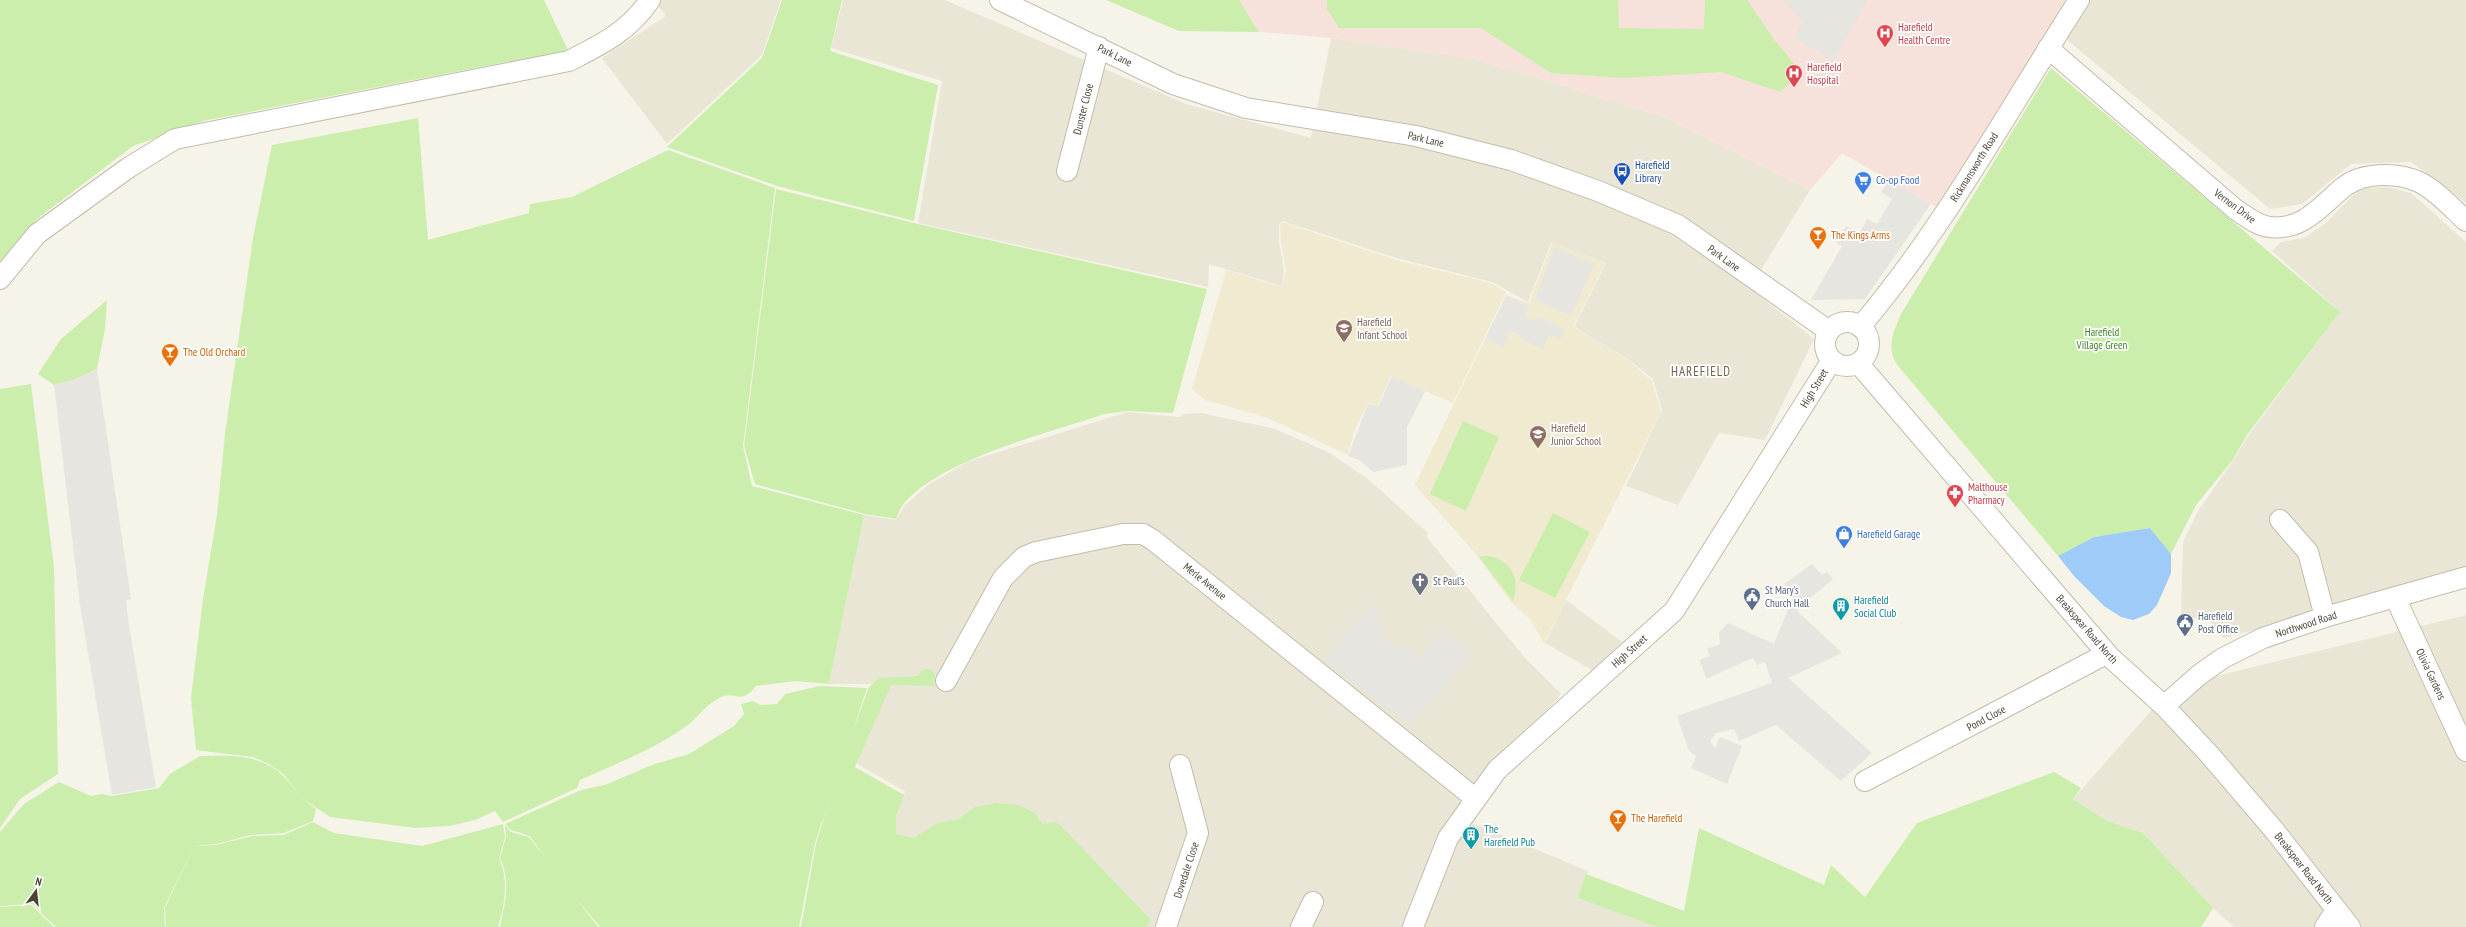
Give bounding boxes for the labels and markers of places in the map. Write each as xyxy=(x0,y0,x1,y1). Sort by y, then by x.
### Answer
place label: Harefield Health Centre xyxy=(1898,20,1951,47)
hospital icon: Harefield Health Centre xyxy=(1875,23,1895,48)
place label: Harefield Hospital xyxy=(1807,60,1842,87)
hospital icon: Harefield Hospital xyxy=(1784,63,1804,88)
place label: Harefield Library xyxy=(1635,158,1670,185)
bus stop icon: Harefield Library xyxy=(1612,161,1632,186)
supermarket icon: Co-op Food xyxy=(1853,170,1873,195)
place label: Co-op Food xyxy=(1876,173,1920,187)
bar icon: The Kings Arms xyxy=(1808,225,1828,250)
place label: The Kings Arms xyxy=(1831,228,1890,242)
place label: Harefield Infant School xyxy=(1357,315,1408,342)
school or university icon: Harefield Infant School xyxy=(1334,318,1354,343)
bar icon: The Old Orchard xyxy=(160,342,180,367)
place label: The Old Orchard xyxy=(183,345,246,359)
place label: Harefield Junior School xyxy=(1550,421,1602,448)
school or university icon: Harefield Junior School xyxy=(1528,424,1548,449)
place label: Malthouse Pharmacy xyxy=(1968,480,2008,507)
pharmacy icon: Malthouse Pharmacy xyxy=(1945,483,1965,508)
shop icon: Harefield Garage xyxy=(1834,524,1854,549)
place label: Harefield Garage xyxy=(1857,527,1921,541)
church icon: St Paul's xyxy=(1410,571,1430,596)
place label: St Paul's xyxy=(1433,574,1465,588)
place label: St Mary's Church Hall xyxy=(1765,583,1810,610)
public building icon: St Mary's Church Hall xyxy=(1742,586,1762,611)
place label: Harefield Social Club xyxy=(1854,593,1896,620)
building icon: Harefield Social Club xyxy=(1831,596,1851,621)
place label: Harefield Post Office xyxy=(2198,609,2239,636)
public building icon: Harefield Post Office xyxy=(2175,612,2195,637)
bar icon: The Harefield xyxy=(1608,808,1628,833)
place label: The Harefield xyxy=(1631,811,1682,825)
place label: The Harefield Pub xyxy=(1484,822,1535,849)
building icon: The Harefield Pub xyxy=(1461,825,1481,850)

